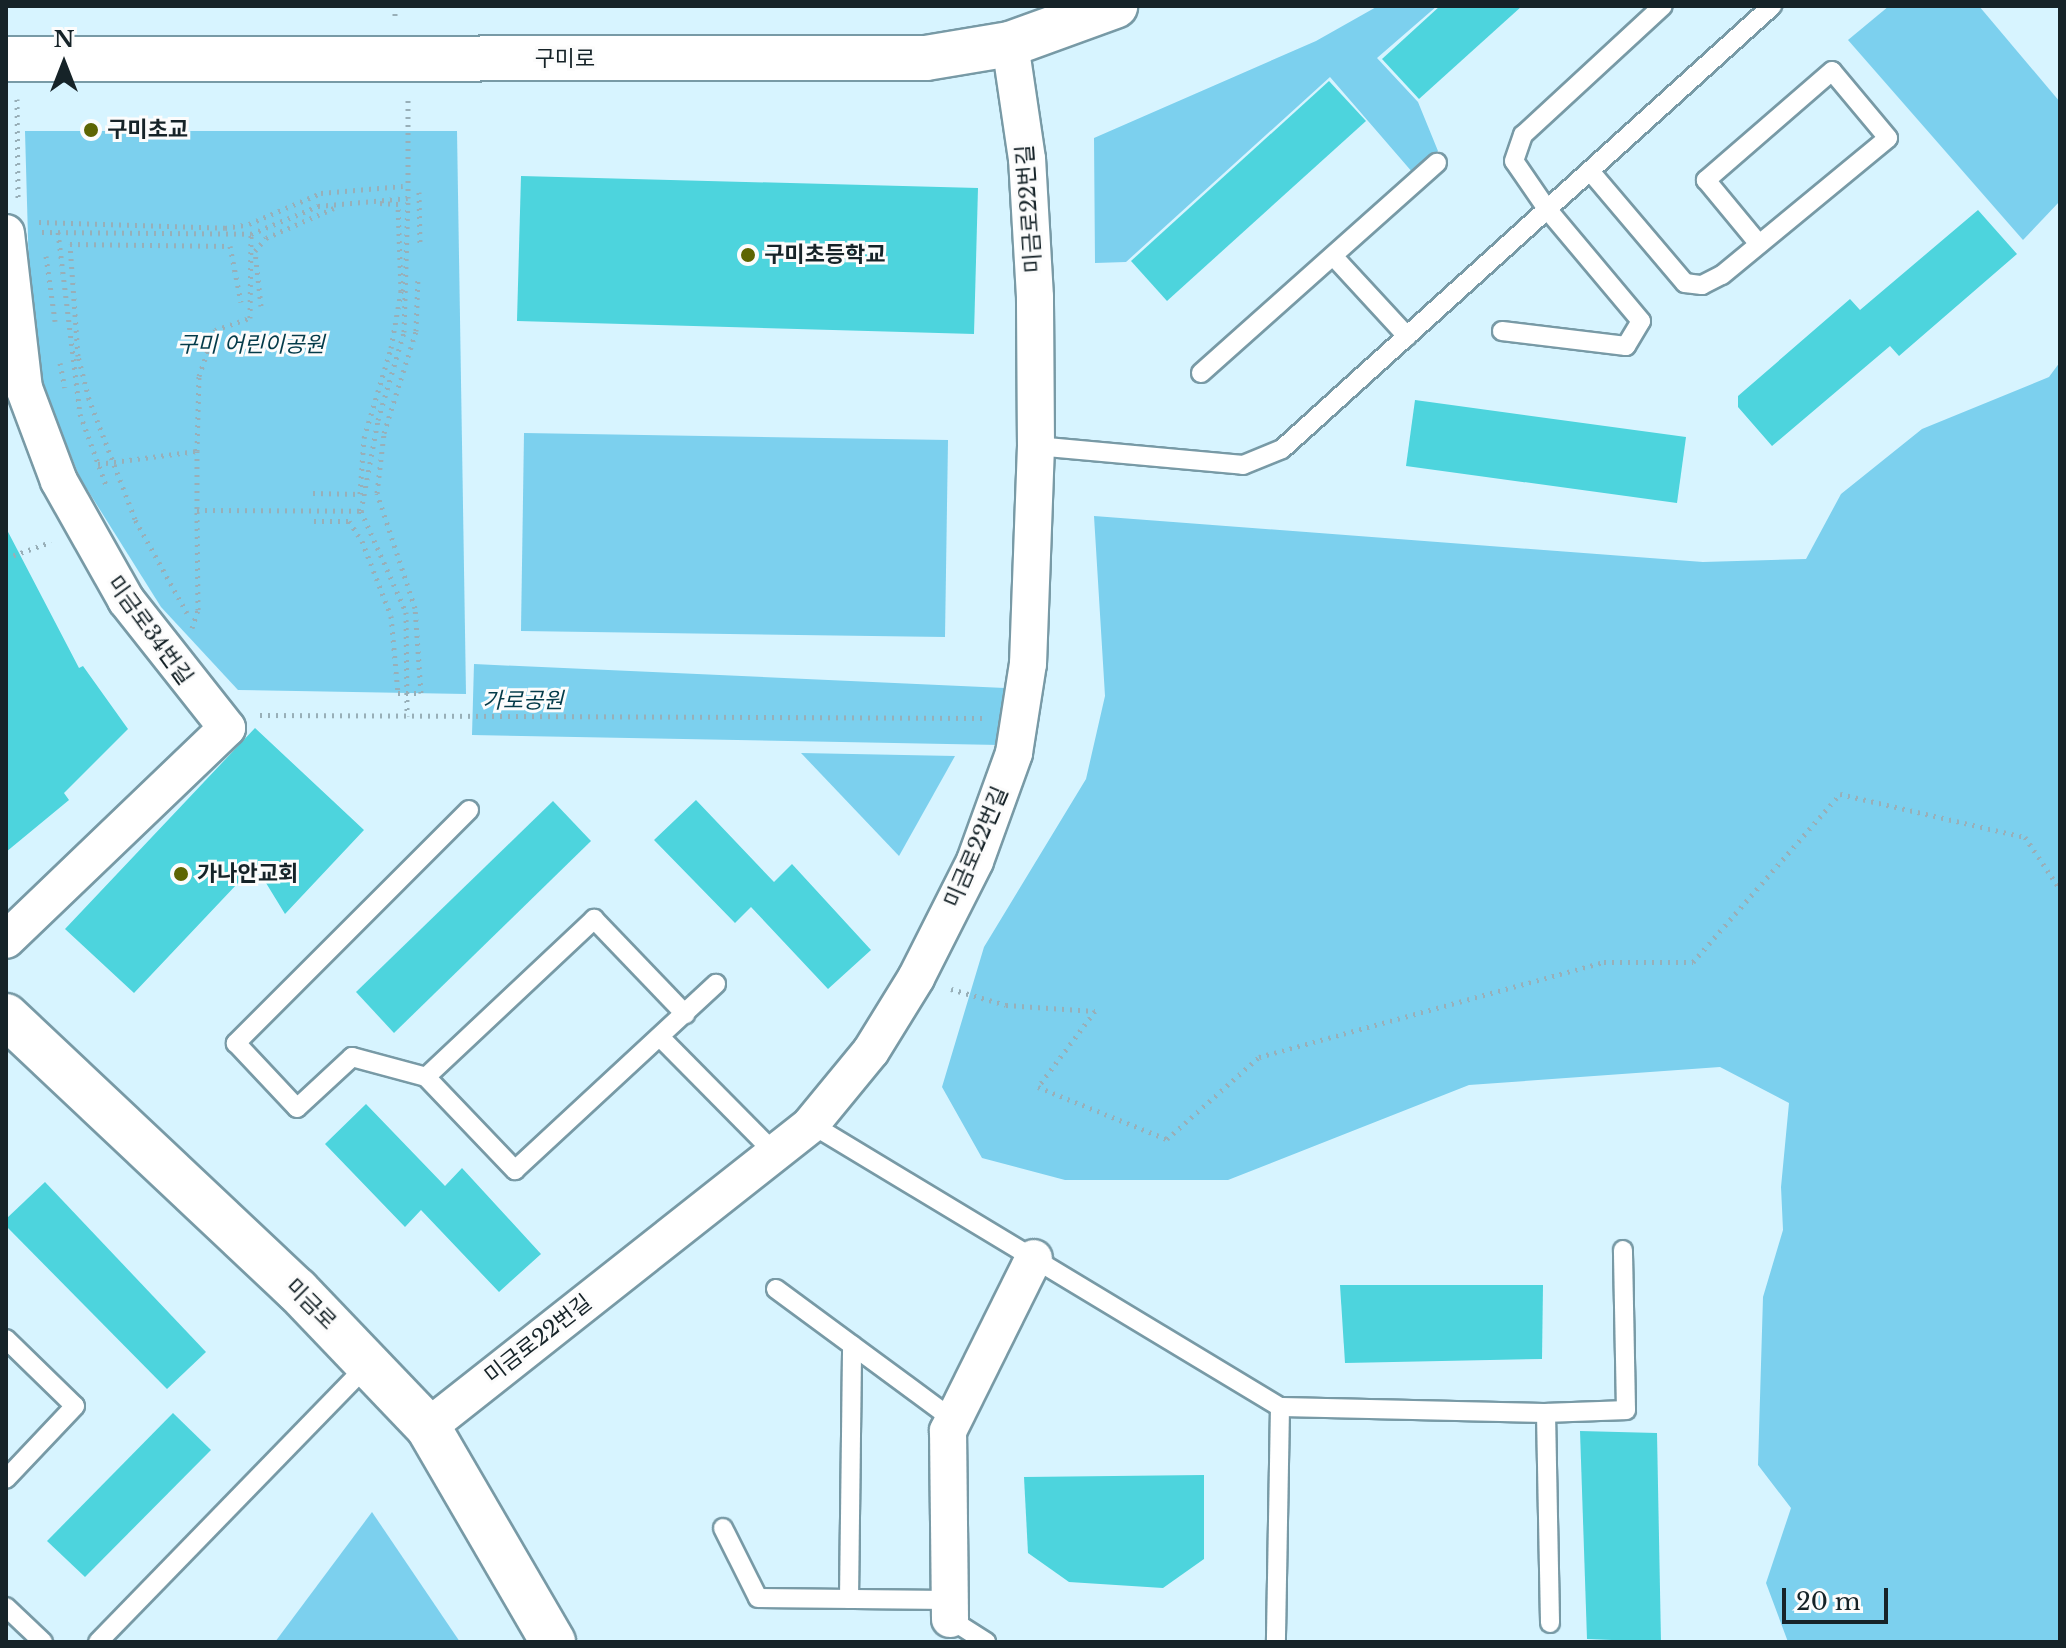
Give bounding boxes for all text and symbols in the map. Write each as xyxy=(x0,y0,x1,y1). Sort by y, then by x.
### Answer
north arrow xyxy=(24,24,104,104)
text: N xyxy=(54,26,74,53)
street label: 구미로 xyxy=(535,46,595,72)
place label: 구미초교 xyxy=(107,117,188,143)
marker: 구미초교 xyxy=(82,121,100,139)
street label: 미금로22번길 xyxy=(1011,144,1047,274)
place label: 구미초등학교 xyxy=(764,242,885,268)
marker: 구미초등학교 xyxy=(739,246,757,264)
park label: 구미 어린이공원 xyxy=(177,332,325,358)
street label: 미금로34번길 xyxy=(102,571,198,689)
park label: 가로공원 xyxy=(483,688,563,714)
street label: 미금로22번길 xyxy=(939,783,1013,911)
place label: 가나안교회 xyxy=(197,861,298,887)
marker: 가나안교회 xyxy=(172,865,190,883)
street label: 미금로 xyxy=(280,1273,342,1335)
street label: 미금로22번길 xyxy=(479,1289,597,1389)
scale bar xyxy=(1786,1572,1892,1622)
text: 20 m xyxy=(1796,1587,1861,1616)

